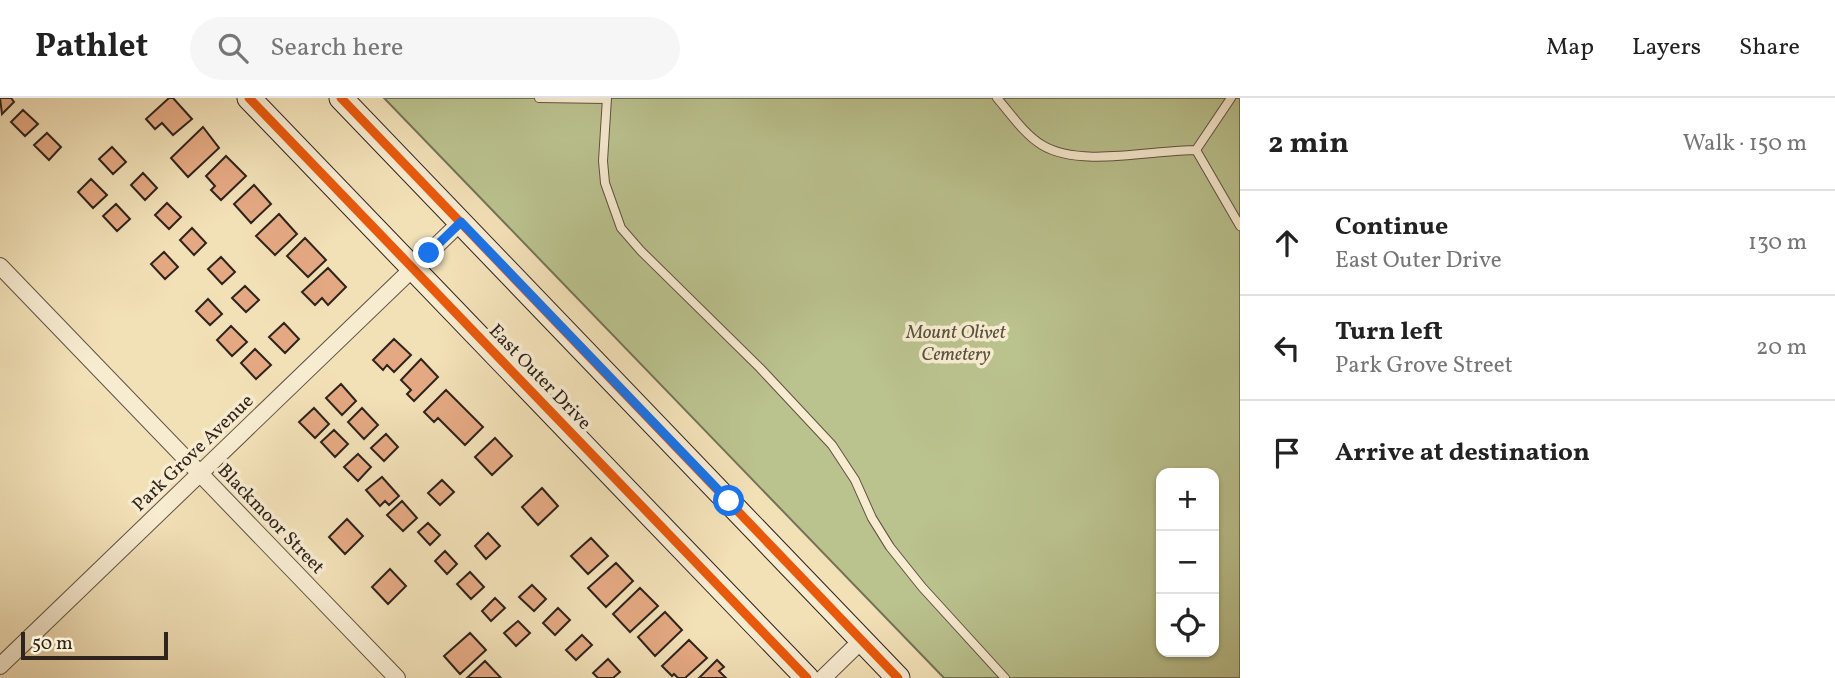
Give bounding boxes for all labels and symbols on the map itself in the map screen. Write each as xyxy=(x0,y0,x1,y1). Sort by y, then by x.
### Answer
route end xyxy=(413,237,444,268)
street label: East Outer Drive xyxy=(482,319,597,436)
park label: Mount Olivet Cemetery xyxy=(905,320,1007,368)
street label: Park Grove Avenue xyxy=(127,389,260,518)
street label: Blackmoor Street xyxy=(211,459,330,580)
route start xyxy=(713,485,744,516)
scale bar xyxy=(21,629,168,661)

